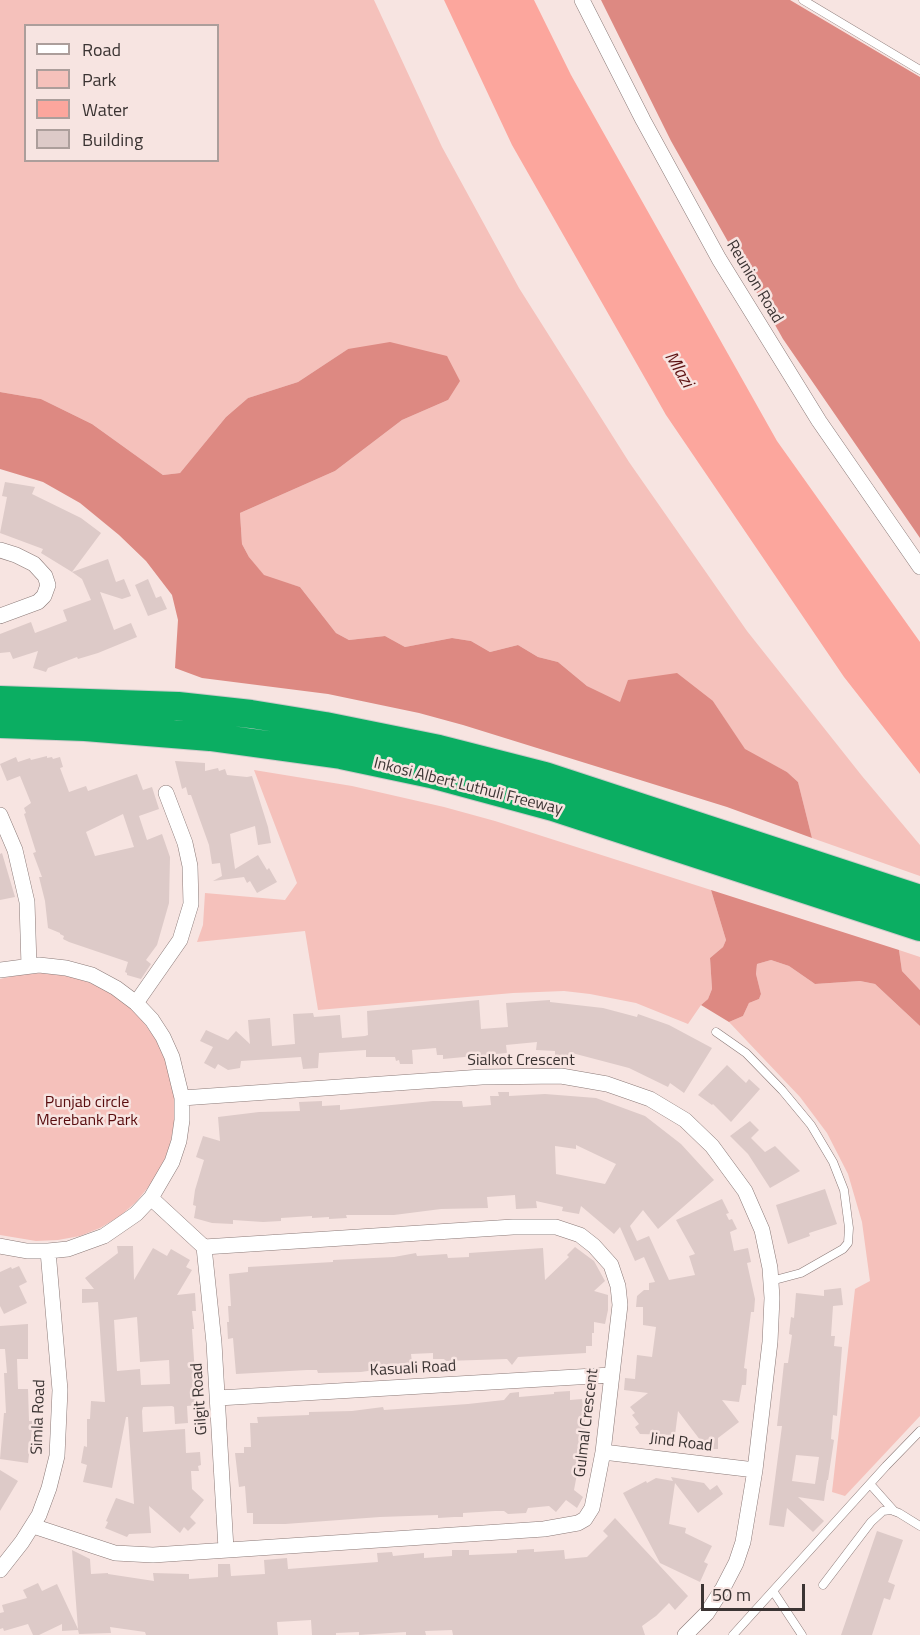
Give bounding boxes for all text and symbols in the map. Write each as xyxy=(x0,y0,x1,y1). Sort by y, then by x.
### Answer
legend xyxy=(24,24,219,162)
text: Road xyxy=(82,36,121,63)
text: Park xyxy=(82,66,116,93)
text: Water xyxy=(82,96,128,123)
text: Building xyxy=(82,126,143,153)
street label: Reunion Road xyxy=(722,237,786,327)
water label: Mlazi xyxy=(659,348,697,392)
street label: Inkosi Albert Luthuli Freeway xyxy=(372,754,564,820)
street label: Sialkot Crescent xyxy=(467,1051,575,1071)
park label: Punjab circle Merebank Park xyxy=(36,1093,138,1131)
street label: Kasuali Road xyxy=(369,1357,457,1381)
street label: Gilgit Road xyxy=(188,1362,212,1436)
street label: Gulmal Crescent xyxy=(571,1368,603,1478)
street label: Simla Road xyxy=(28,1379,50,1455)
street label: Jind Road xyxy=(648,1430,714,1456)
scale bar xyxy=(704,1572,808,1610)
text: 50 m xyxy=(712,1581,751,1608)

